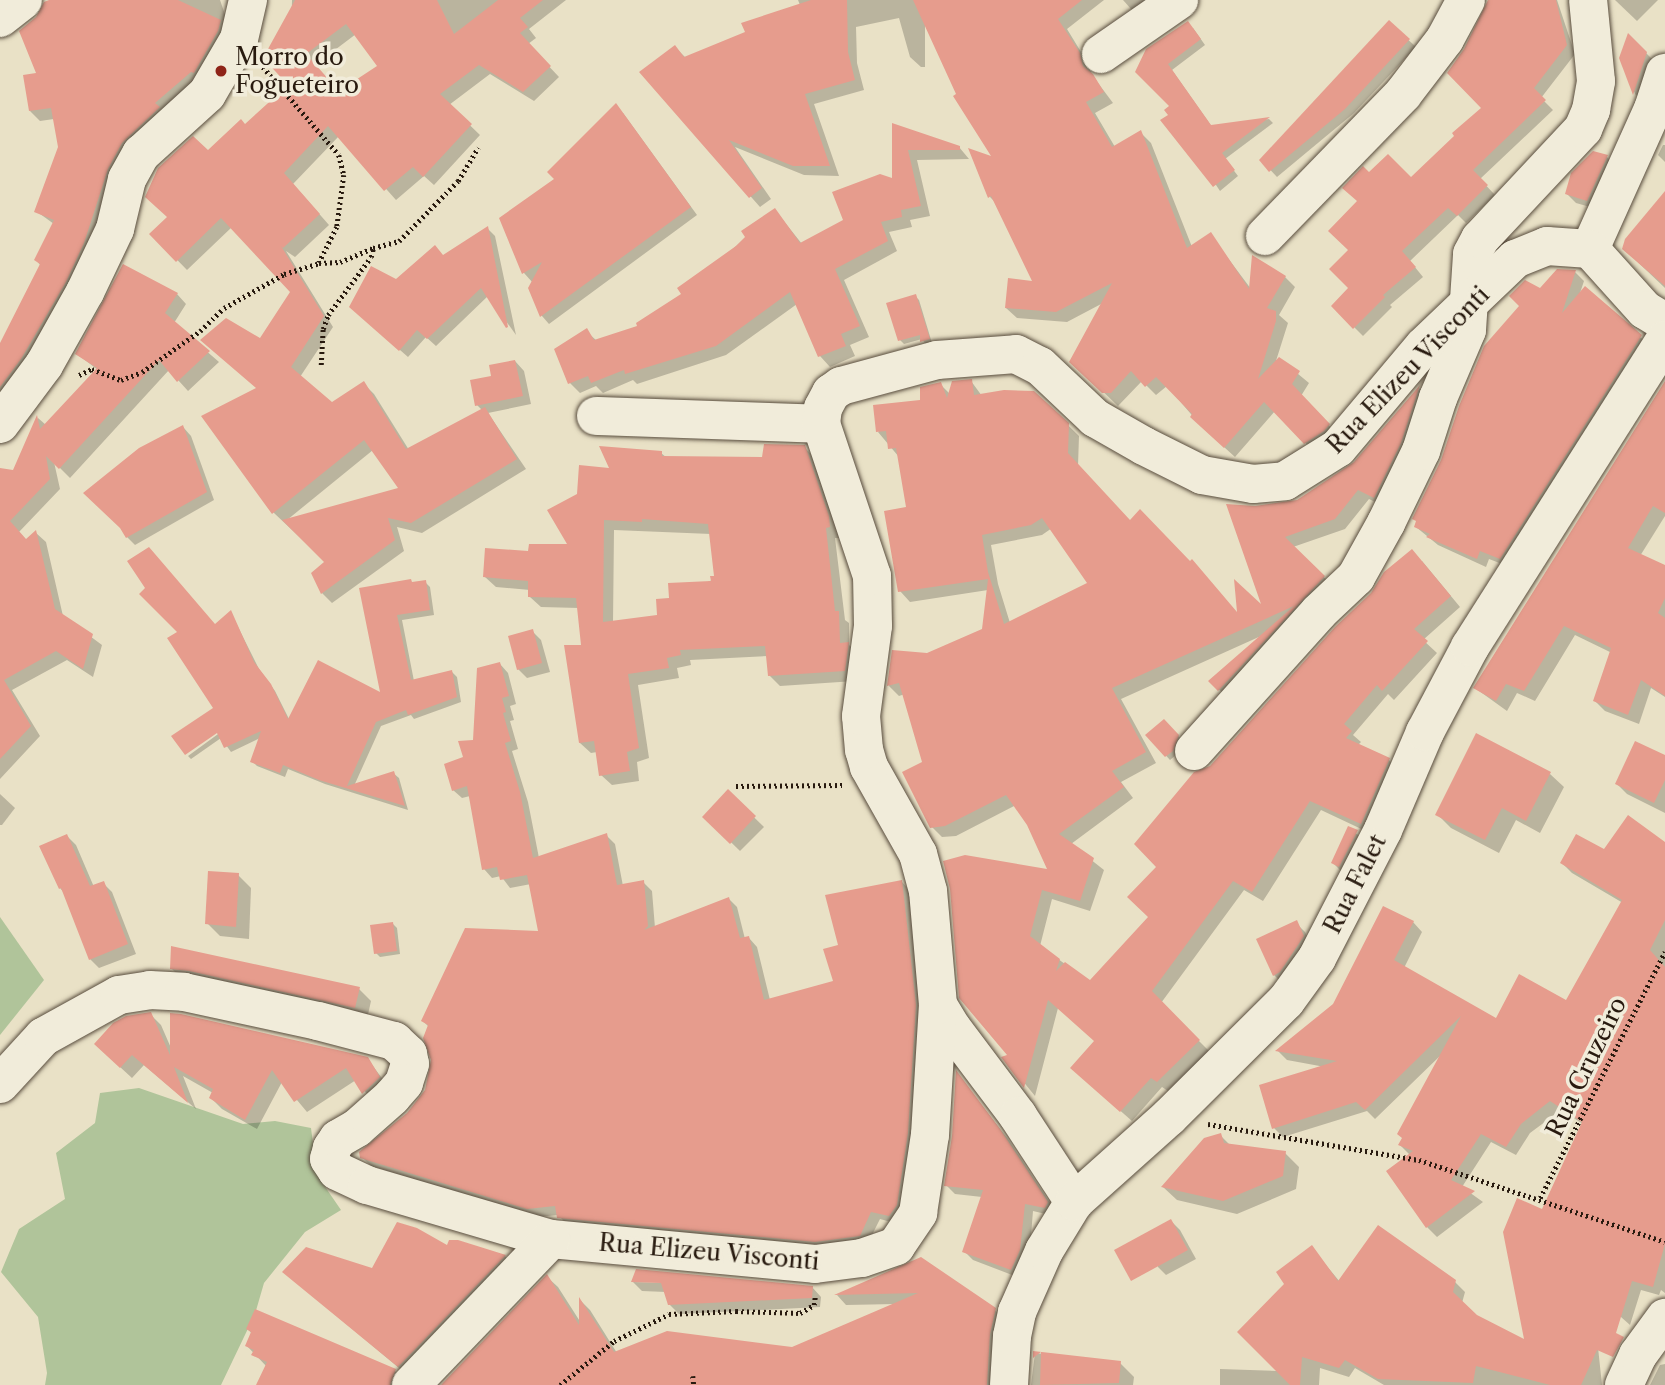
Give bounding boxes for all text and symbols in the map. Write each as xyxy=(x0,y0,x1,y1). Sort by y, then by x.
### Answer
place label: Morro do Fogueteiro xyxy=(235,43,359,99)
marker: Morro do Fogueteiro xyxy=(213,63,229,79)
street label: Rua Elizeu Visconti xyxy=(1320,280,1496,460)
street label: Rua Falet xyxy=(1318,829,1392,939)
street label: Rua Cruzeiro xyxy=(1540,992,1632,1142)
street label: Rua Elizeu Visconti xyxy=(597,1228,821,1276)

